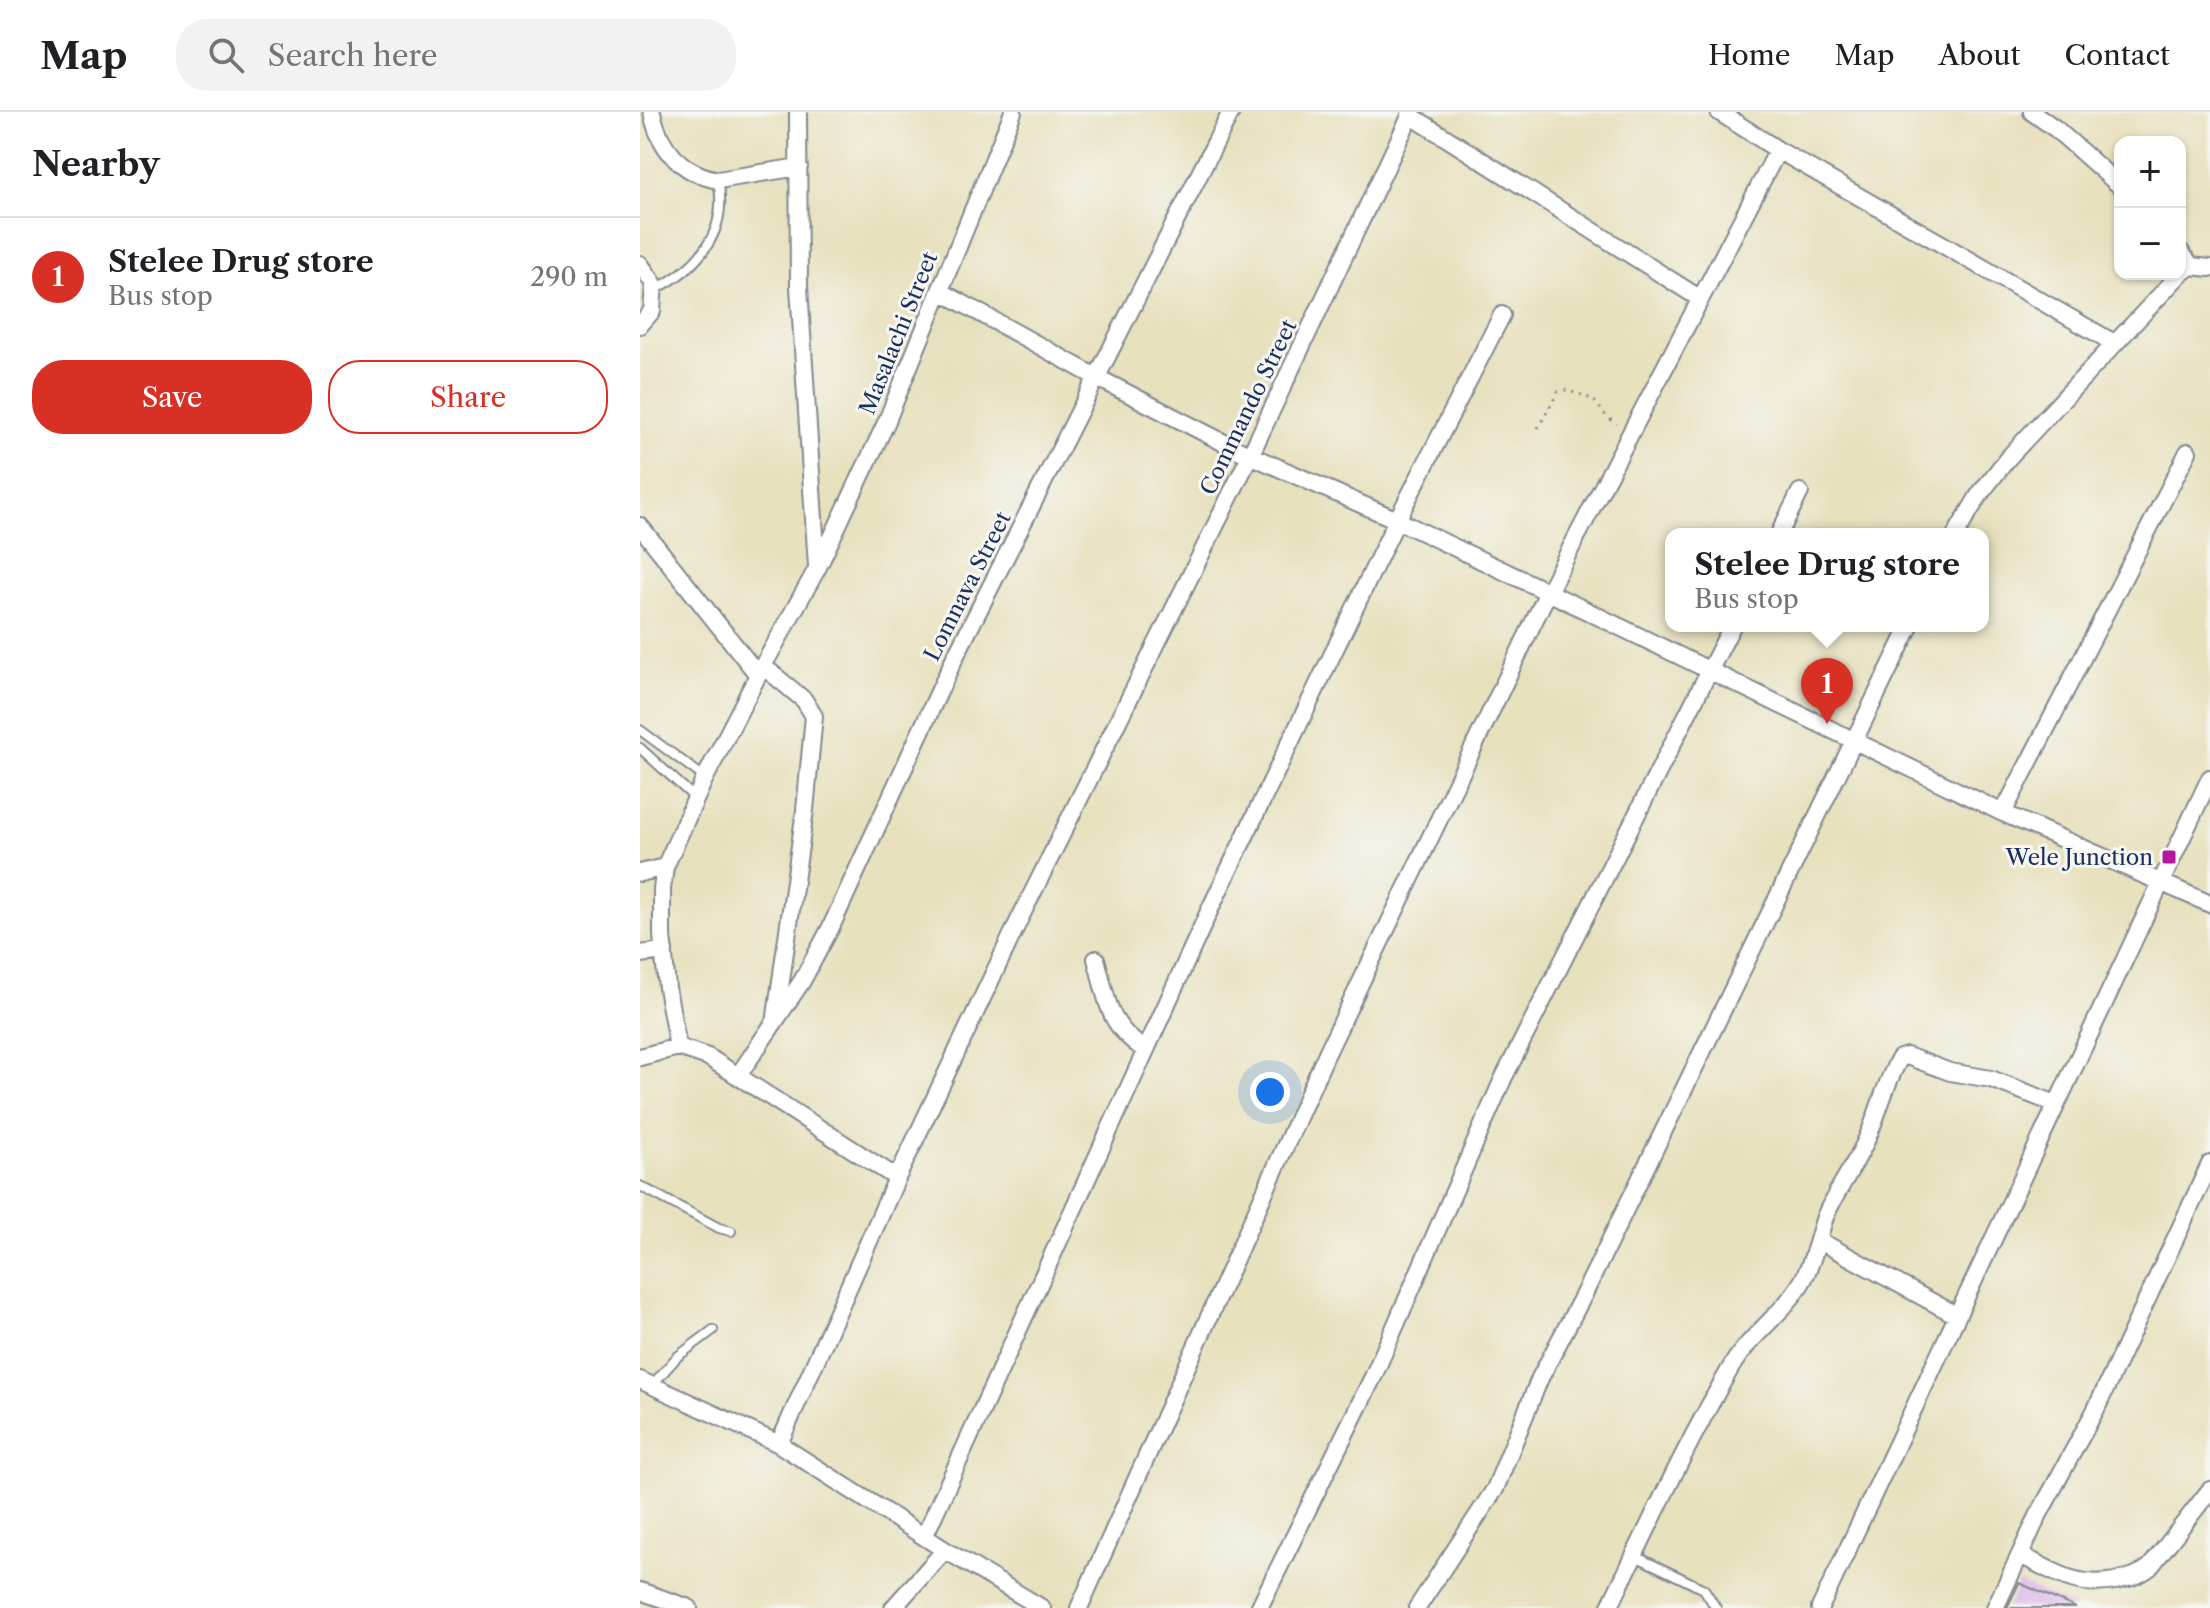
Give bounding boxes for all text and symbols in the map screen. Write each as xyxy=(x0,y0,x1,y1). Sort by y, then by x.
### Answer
search box xyxy=(176,19,736,91)
text: Map xyxy=(40,32,128,79)
icon: search xyxy=(204,33,248,77)
text: Search here xyxy=(268,37,438,74)
text: Home xyxy=(1708,38,1790,72)
text: Map xyxy=(1834,38,1894,72)
text: About xyxy=(1938,38,2020,72)
text: Contact xyxy=(2064,38,2170,72)
map controls xyxy=(2114,136,2186,280)
button: + xyxy=(2114,136,2186,208)
text: Nearby xyxy=(32,143,160,185)
button: − xyxy=(2114,208,2186,280)
text: Stelee Drug store xyxy=(108,243,374,280)
street label: Masalachi Street xyxy=(854,248,944,419)
text: 1 xyxy=(52,261,64,293)
text: 290 m xyxy=(530,261,608,293)
text: Bus stop xyxy=(108,280,213,312)
street label: Commando Street xyxy=(1194,315,1303,499)
button: Save xyxy=(32,360,312,434)
button: Share xyxy=(328,360,608,434)
street label: Lomnava Street xyxy=(918,507,1017,665)
popup xyxy=(1665,528,1989,632)
text: Stelee Drug store xyxy=(1694,546,1960,583)
text: Bus stop xyxy=(1694,583,1799,615)
pin: 1 xyxy=(1801,658,1853,724)
place label: Wele Junction xyxy=(2005,844,2153,871)
marker: Wele Junction xyxy=(2160,848,2178,866)
your location xyxy=(1250,1072,1290,1112)

